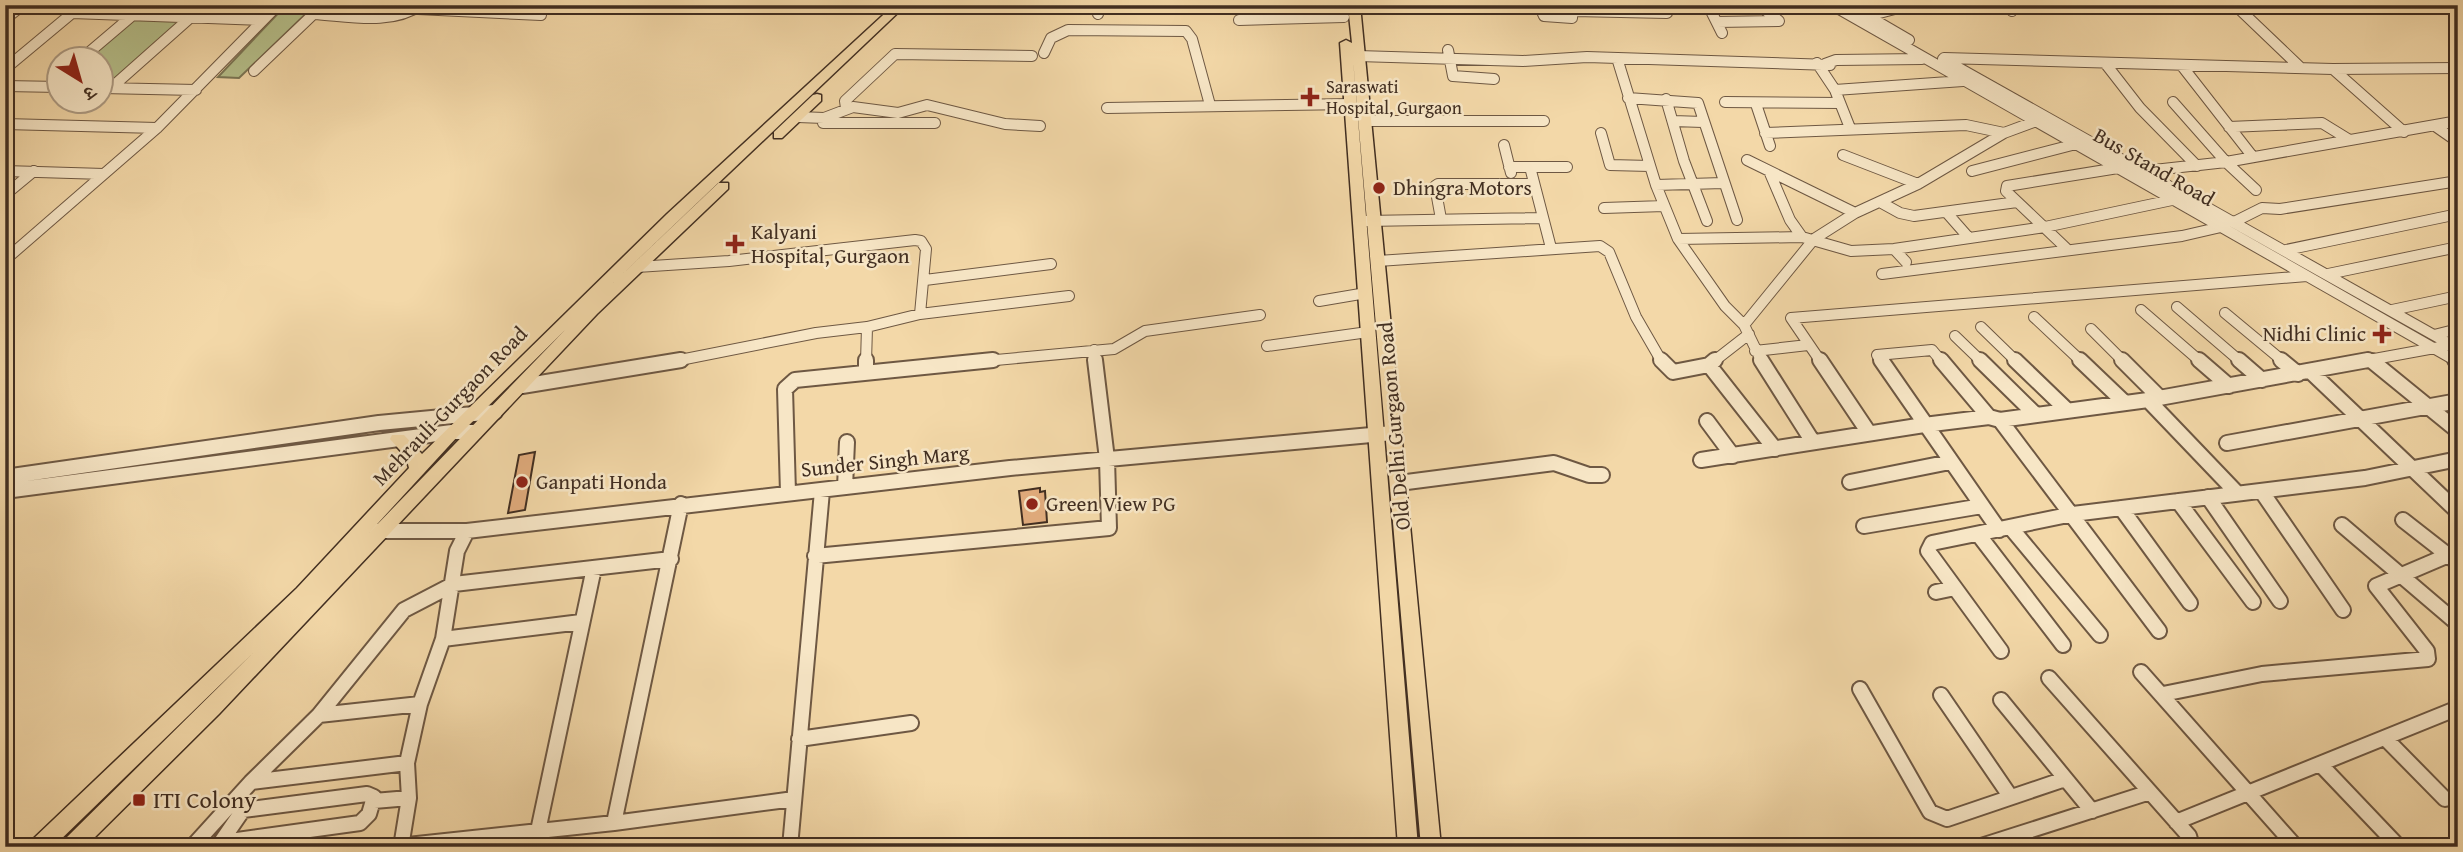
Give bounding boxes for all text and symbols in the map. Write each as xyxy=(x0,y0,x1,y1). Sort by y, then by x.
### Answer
north arrow xyxy=(46,46,116,116)
place label: Saraswati Hospital, Gurgaon xyxy=(1326,73,1462,121)
text: उ xyxy=(77,78,104,108)
marker: Saraswati Hospital, Gurgaon xyxy=(1300,87,1320,107)
street label: Bus Stand Road xyxy=(2088,119,2221,214)
place label: Dhingra Motors xyxy=(1393,172,1532,203)
marker: Dhingra Motors xyxy=(1371,180,1387,196)
place label: Kalyani Hospital, Gurgaon xyxy=(751,216,910,271)
marker: Kalyani Hospital, Gurgaon xyxy=(725,234,745,254)
street label: Mehrauli-Gurgaon Road xyxy=(365,318,535,492)
place label: Nidhi Clinic xyxy=(2263,318,2366,349)
street label: Old Delhi Gurgaon Road xyxy=(1369,320,1418,532)
marker: Nidhi Clinic xyxy=(2372,324,2392,344)
street label: Sunder Singh Marg xyxy=(799,436,971,485)
place label: Ganpati Honda xyxy=(536,466,667,497)
marker: Ganpati Honda xyxy=(514,474,530,490)
place label: Green View PG xyxy=(1046,488,1176,519)
marker: Green View PG xyxy=(1024,496,1040,512)
place label: ITI Colony xyxy=(153,782,256,817)
marker: ITI Colony xyxy=(131,792,147,808)

